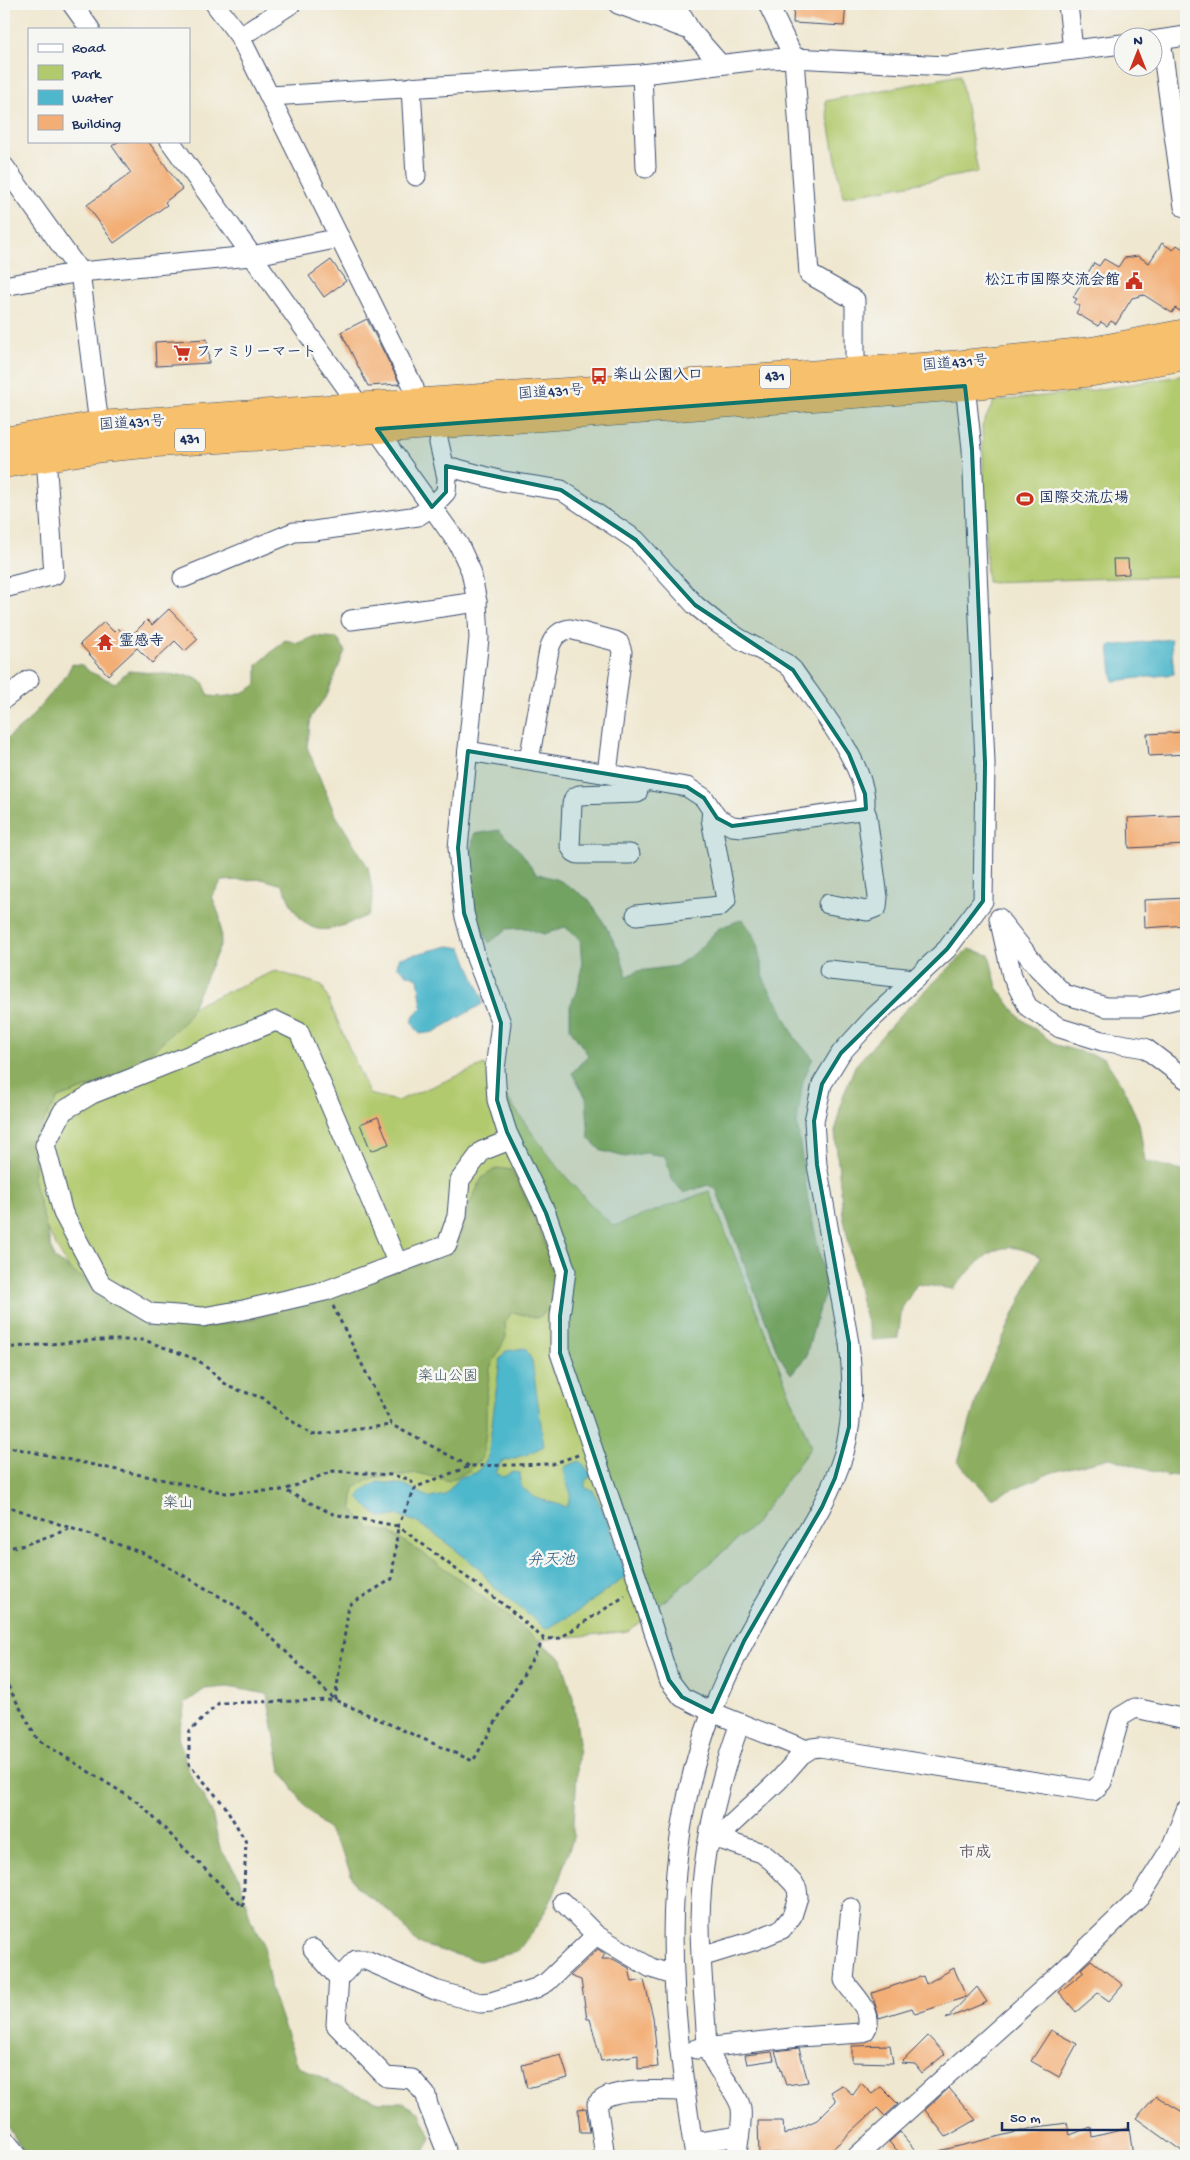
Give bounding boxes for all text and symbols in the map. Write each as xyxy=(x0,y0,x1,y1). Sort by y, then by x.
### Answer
legend xyxy=(28,28,190,142)
north arrow xyxy=(1112,28,1162,78)
text: N xyxy=(1133,33,1143,50)
text: Road xyxy=(72,40,106,58)
text: Park xyxy=(71,66,102,84)
text: Water xyxy=(72,90,114,108)
text: Building xyxy=(71,116,121,134)
place label: 松江市国際交流会館 xyxy=(985,271,1120,290)
public building icon: 松江市国際交流会館 xyxy=(1124,271,1144,291)
supermarket icon: ファミリーマート xyxy=(172,343,192,363)
place label: ファミリーマート xyxy=(196,344,317,362)
street label: 国道431号 xyxy=(921,352,989,376)
bus stop icon: 楽山公園入口 xyxy=(589,366,609,386)
place label: 楽山公園入口 xyxy=(613,366,703,385)
road number: 431 xyxy=(760,366,790,388)
street label: 国道431号 xyxy=(517,382,585,404)
street label: 国道431号 xyxy=(98,413,166,435)
road number: 431 xyxy=(175,428,205,452)
sports icon: 国際交流広場 xyxy=(1015,489,1035,509)
place label: 国際交流広場 xyxy=(1039,489,1129,508)
temple icon: 霊感寺 xyxy=(95,632,115,652)
place label: 霊感寺 xyxy=(119,632,164,651)
park label: 楽山公園 xyxy=(418,1367,478,1386)
park label: 楽山 xyxy=(163,1494,193,1513)
water label: 弁天池 xyxy=(527,1550,576,1571)
district label: 市成 xyxy=(959,1843,991,1864)
scale bar xyxy=(1002,2100,1129,2132)
text: 50 m xyxy=(1010,2110,1041,2128)

